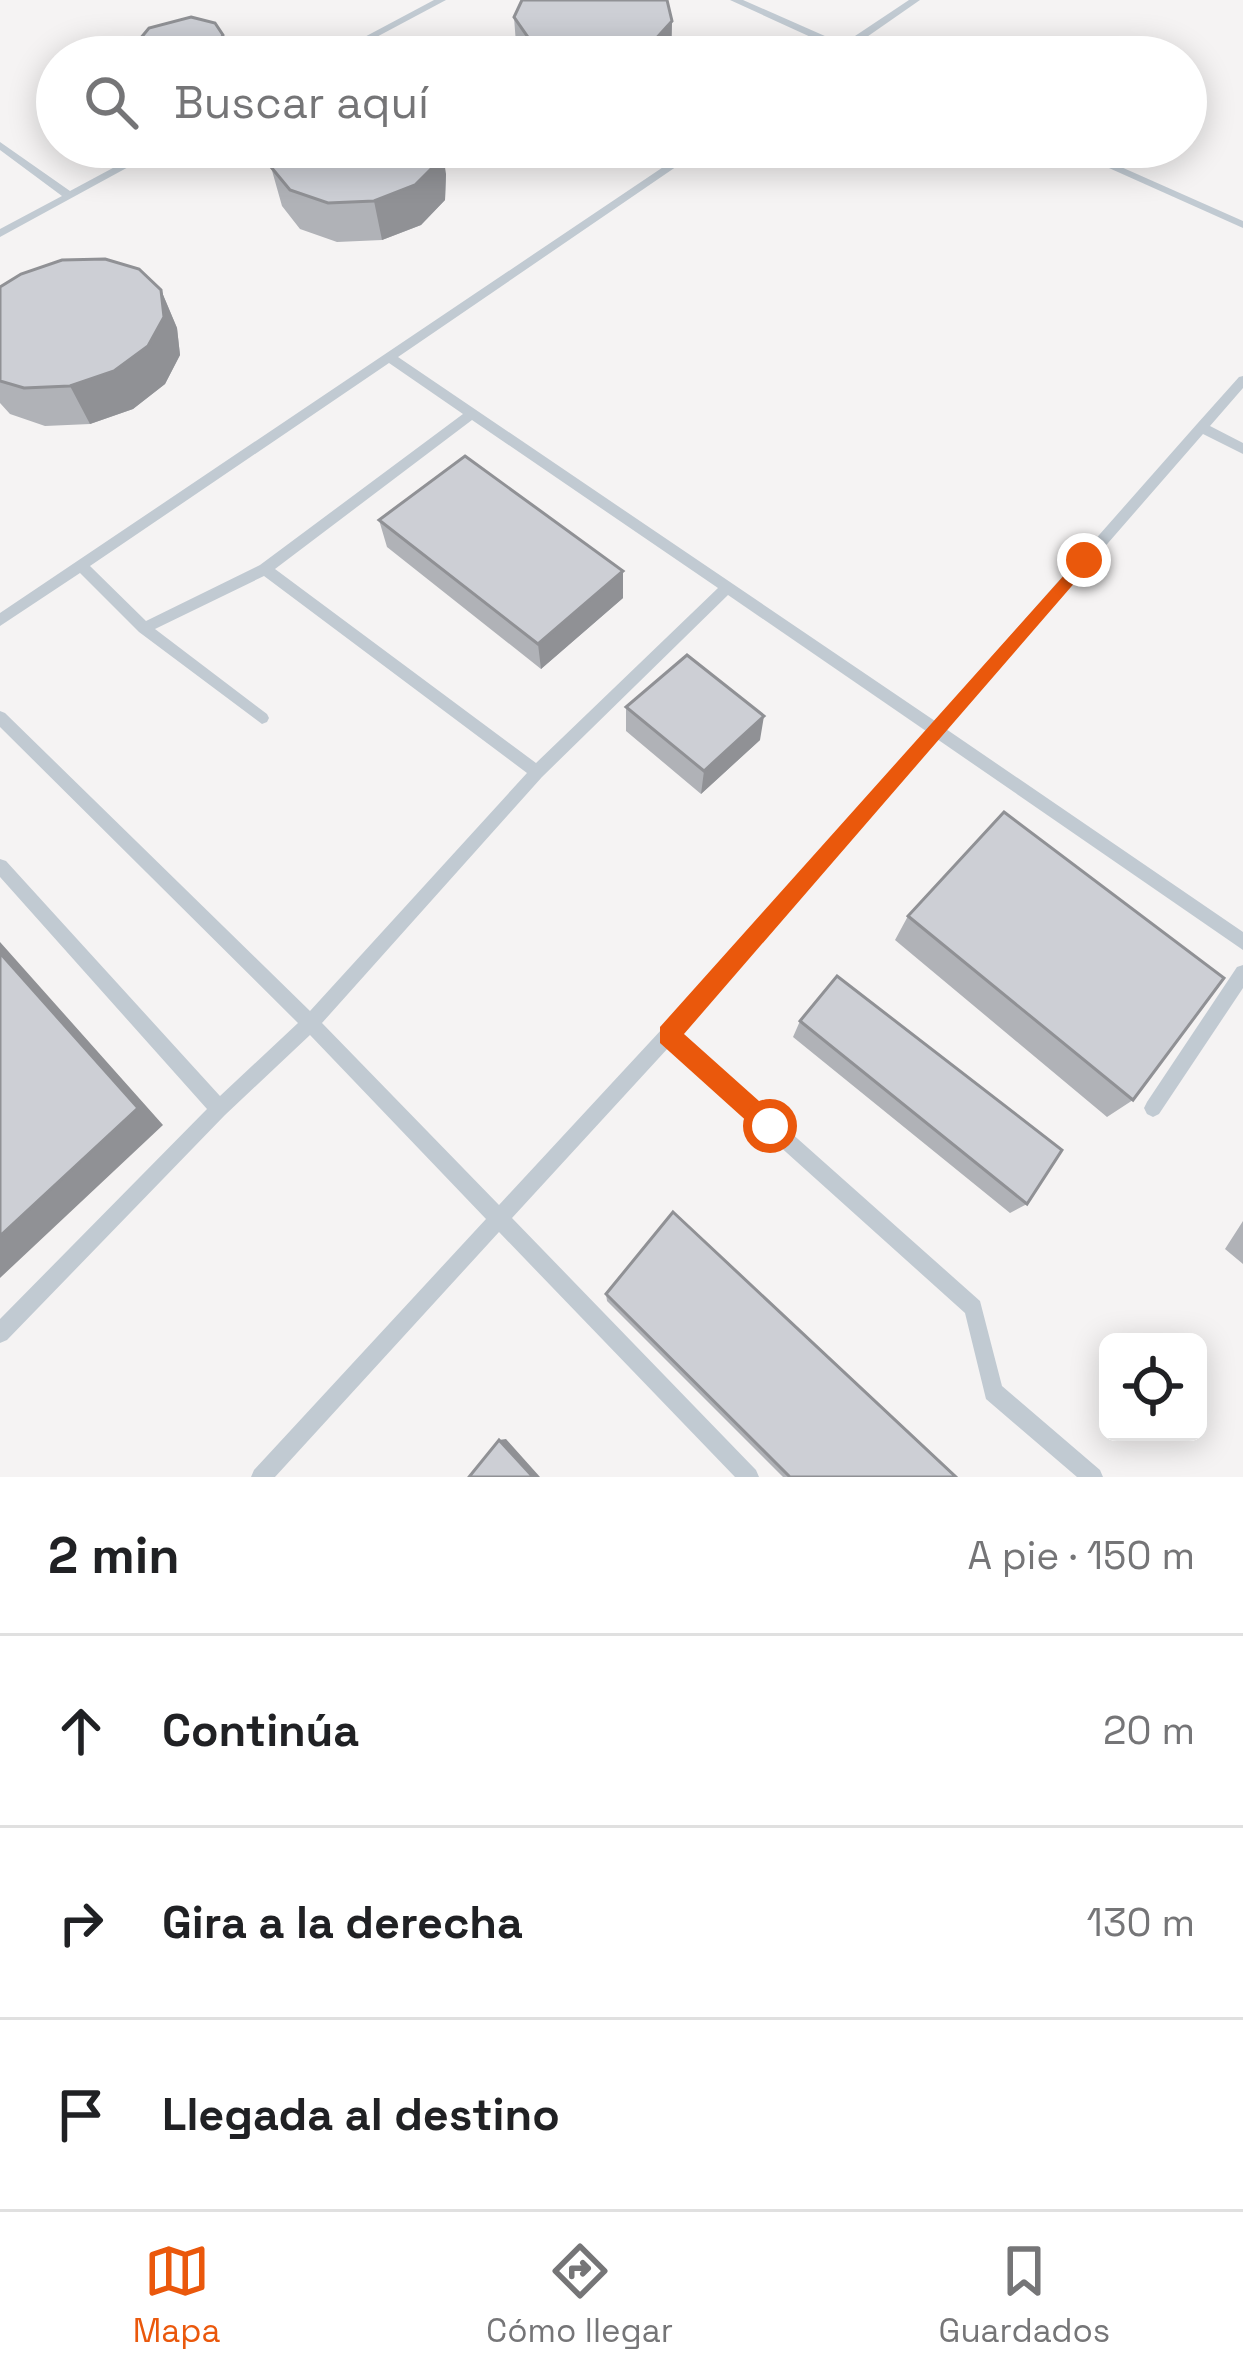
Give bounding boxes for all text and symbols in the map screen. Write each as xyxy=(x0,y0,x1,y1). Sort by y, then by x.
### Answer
search box xyxy=(36,36,1207,168)
icon: search xyxy=(78,69,144,135)
text: Buscar aquí xyxy=(174,74,429,131)
route end xyxy=(1057,533,1111,587)
route start xyxy=(743,1099,797,1153)
map controls xyxy=(1099,1333,1207,1441)
button: locate xyxy=(1099,1333,1207,1441)
text: 2 min xyxy=(48,1523,180,1588)
text: A pie · 150 m xyxy=(968,1531,1195,1580)
icon: ahead xyxy=(48,1698,114,1764)
text: Continúa xyxy=(162,1702,359,1759)
text: 20 m xyxy=(1103,1706,1195,1755)
icon: right xyxy=(48,1890,114,1956)
text: Gira a la derecha xyxy=(162,1894,523,1951)
text: 130 m xyxy=(1087,1898,1195,1947)
icon: arrive xyxy=(48,2082,114,2148)
text: Llegada al destino xyxy=(162,2086,560,2143)
tab: Mapa xyxy=(133,2238,220,2352)
tab: Cómo llegar xyxy=(486,2238,673,2352)
tab: Guardados xyxy=(939,2238,1110,2352)

